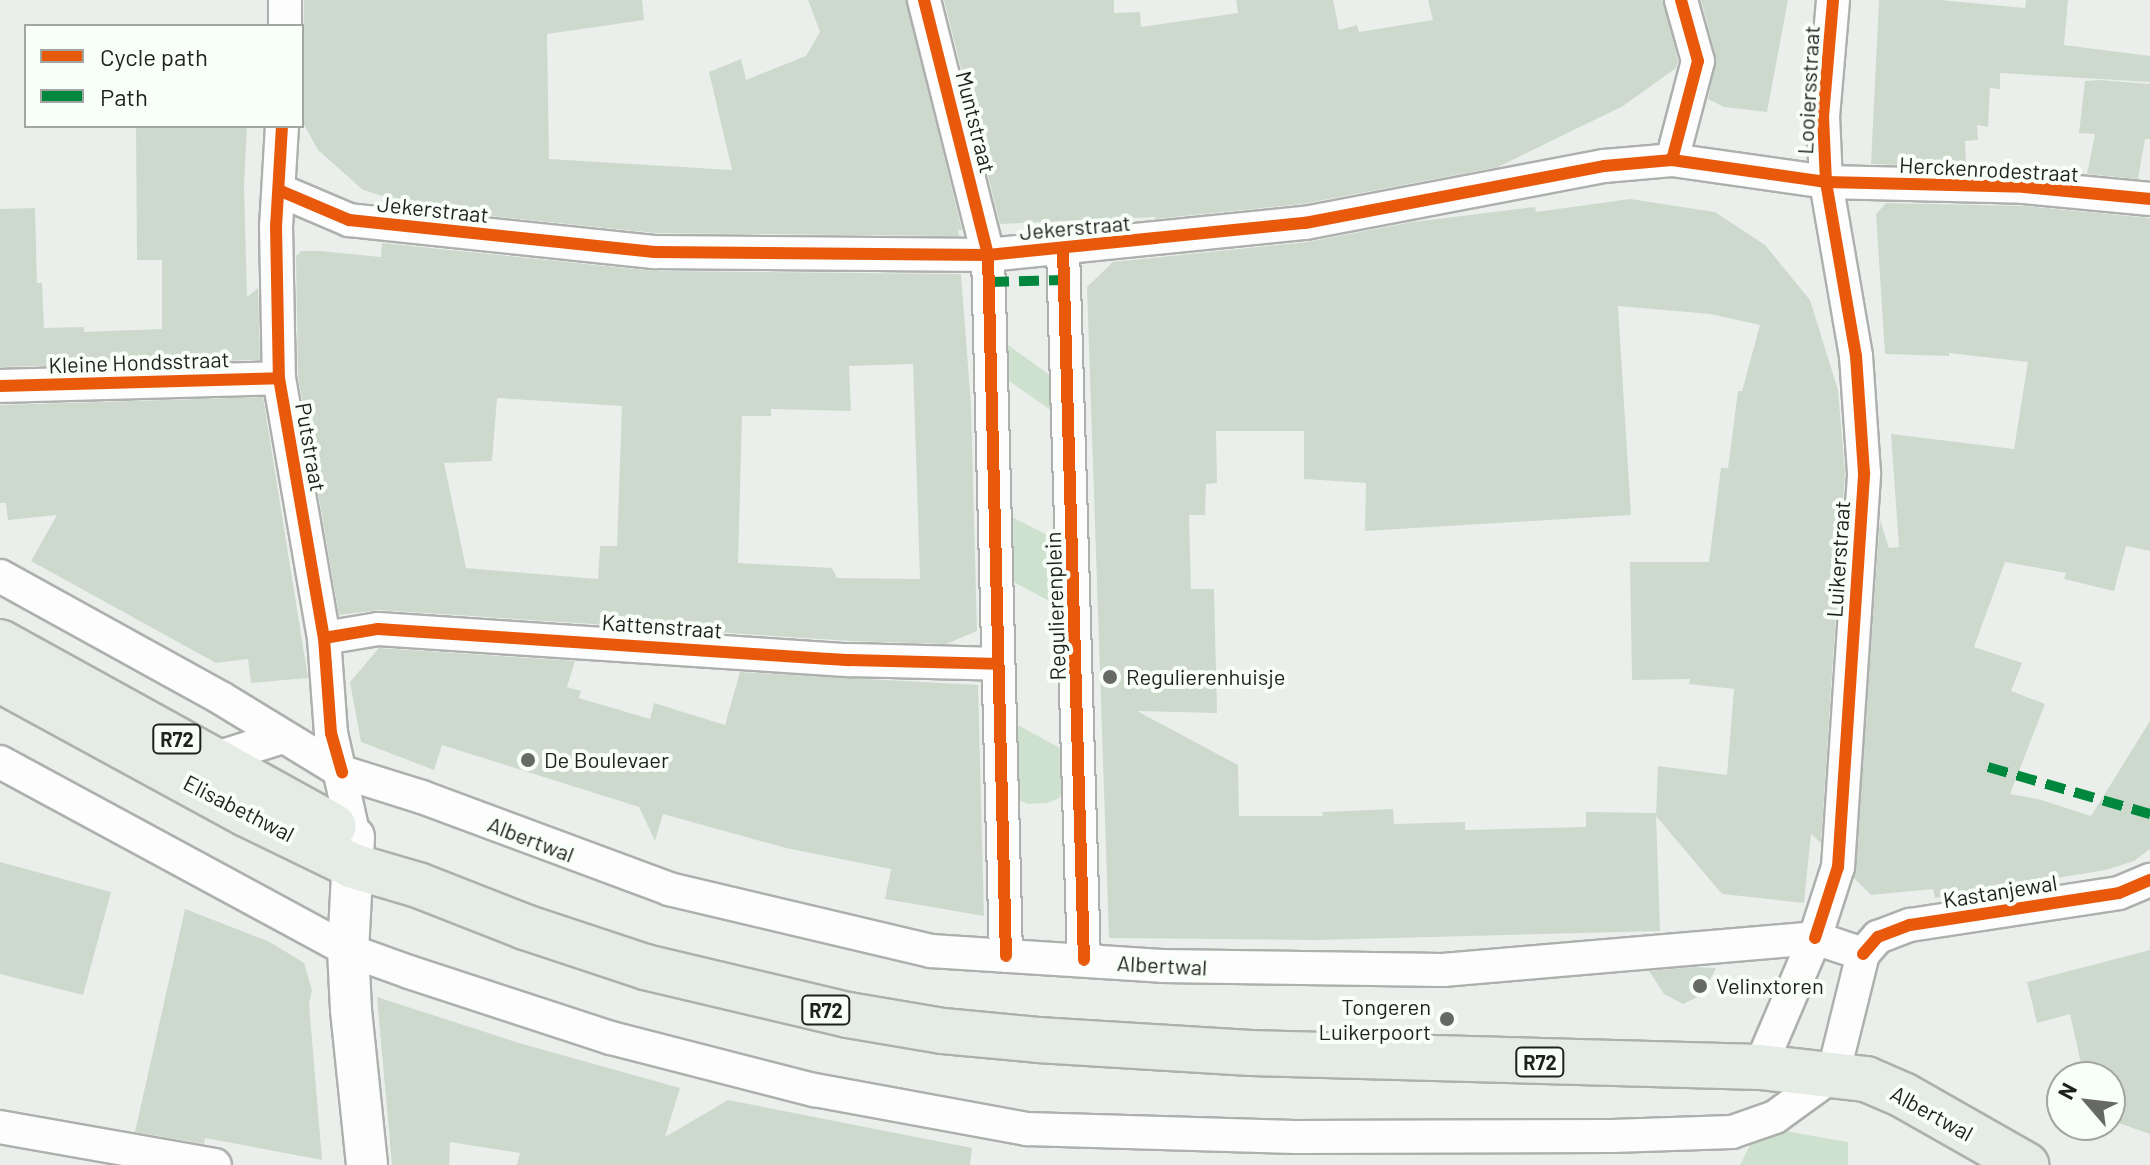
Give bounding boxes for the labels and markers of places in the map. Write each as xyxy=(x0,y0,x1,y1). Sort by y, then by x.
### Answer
place label: Regulierenhuisje xyxy=(1126,664,1285,690)
marker: Regulierenhuisje xyxy=(1101,668,1119,686)
place label: De Boulevaer xyxy=(544,747,669,773)
marker: De Boulevaer xyxy=(519,751,537,769)
place label: Velinxtoren xyxy=(1716,973,1824,999)
marker: Velinxtoren xyxy=(1691,977,1709,995)
place label: Tongeren Luikerpoort xyxy=(1318,993,1431,1044)
marker: Tongeren Luikerpoort xyxy=(1438,1010,1456,1028)

